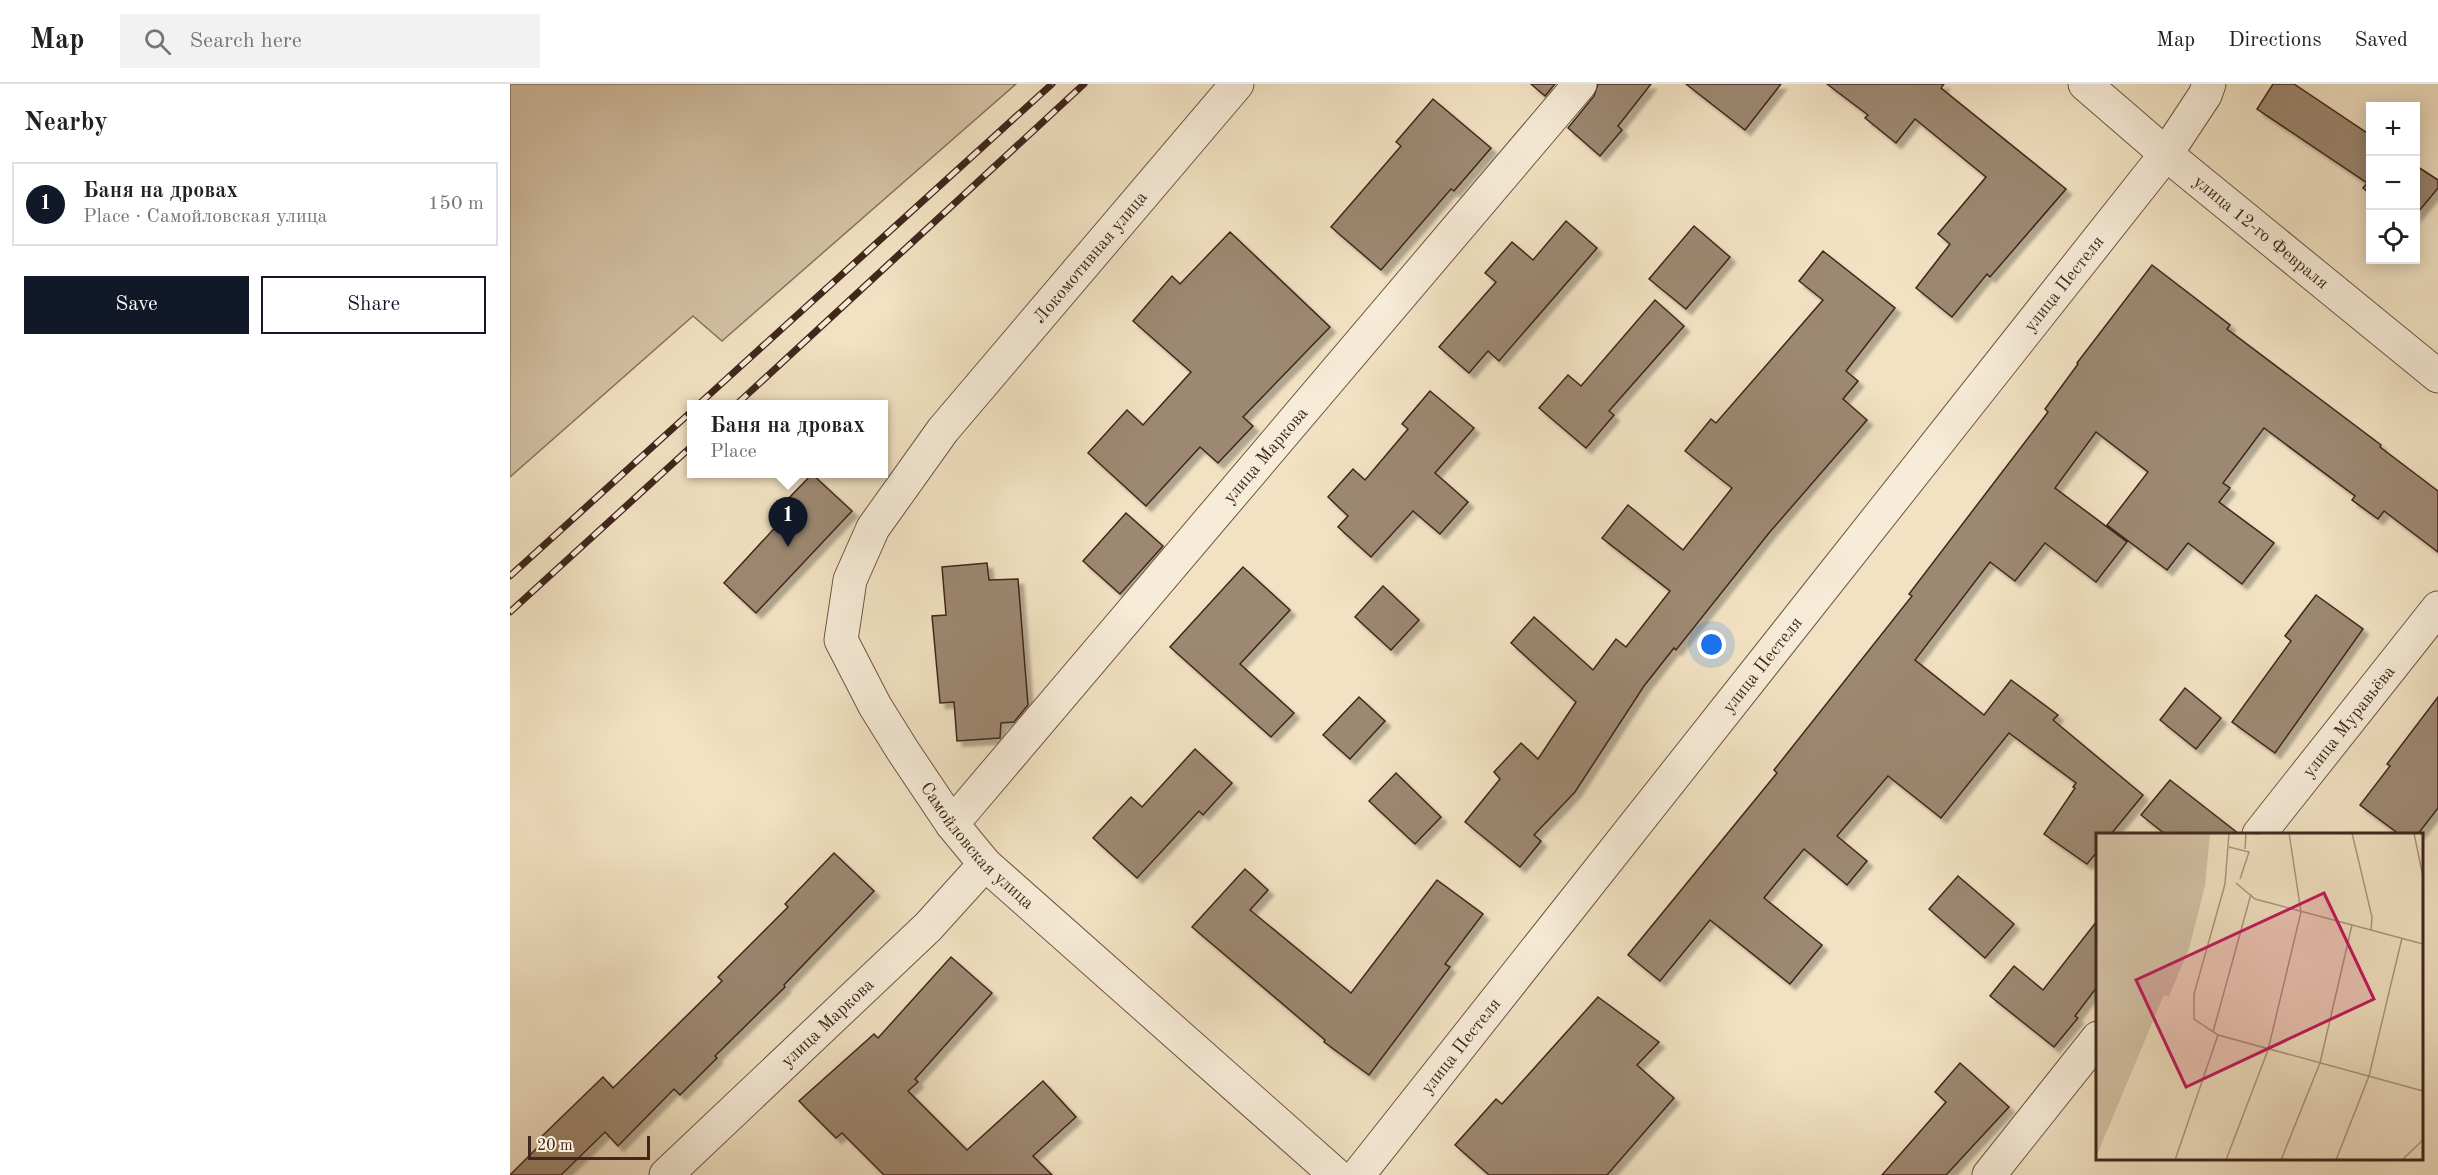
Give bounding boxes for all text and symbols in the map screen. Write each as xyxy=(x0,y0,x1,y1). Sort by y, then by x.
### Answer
search box xyxy=(120,14,540,68)
icon: search xyxy=(141,25,174,58)
text: Map xyxy=(30,27,84,55)
text: Search here xyxy=(189,30,302,52)
text: Map xyxy=(2156,30,2195,51)
text: Directions xyxy=(2228,30,2322,51)
text: Saved xyxy=(2355,30,2408,51)
map controls xyxy=(2366,102,2420,264)
button: + xyxy=(2366,102,2420,156)
text: Nearby xyxy=(24,110,108,136)
button: − xyxy=(2366,156,2420,210)
street label: улица 12-го Февраля xyxy=(2190,172,2332,293)
text: Баня на дровах xyxy=(83,180,238,202)
street label: Локомотивная улица xyxy=(1030,188,1151,327)
text: 1 xyxy=(40,194,51,214)
text: 150 m xyxy=(428,194,484,214)
text: Place · Самойловская улица xyxy=(83,207,327,227)
button: locate xyxy=(2366,210,2420,264)
street label: улица Пестеля xyxy=(2021,233,2108,335)
button: Save xyxy=(24,276,249,334)
button: Share xyxy=(261,276,486,334)
popup xyxy=(687,400,888,478)
street label: улица Маркова xyxy=(1220,404,1312,507)
text: Баня на дровах xyxy=(710,415,865,437)
text: Place xyxy=(710,442,757,462)
pin: 1 xyxy=(768,498,808,547)
street label: улица Пестеля xyxy=(1720,614,1806,716)
your location xyxy=(1697,630,1726,659)
street label: улица Муравьёва xyxy=(2300,662,2399,781)
street label: Самойловская улица xyxy=(917,779,1037,913)
inset map xyxy=(2096,833,2423,1160)
street label: улица Маркова xyxy=(778,975,878,1071)
street label: улица Пестеля xyxy=(1418,995,1504,1098)
scale bar xyxy=(528,1133,650,1160)
text: 20 m xyxy=(537,1138,573,1154)

